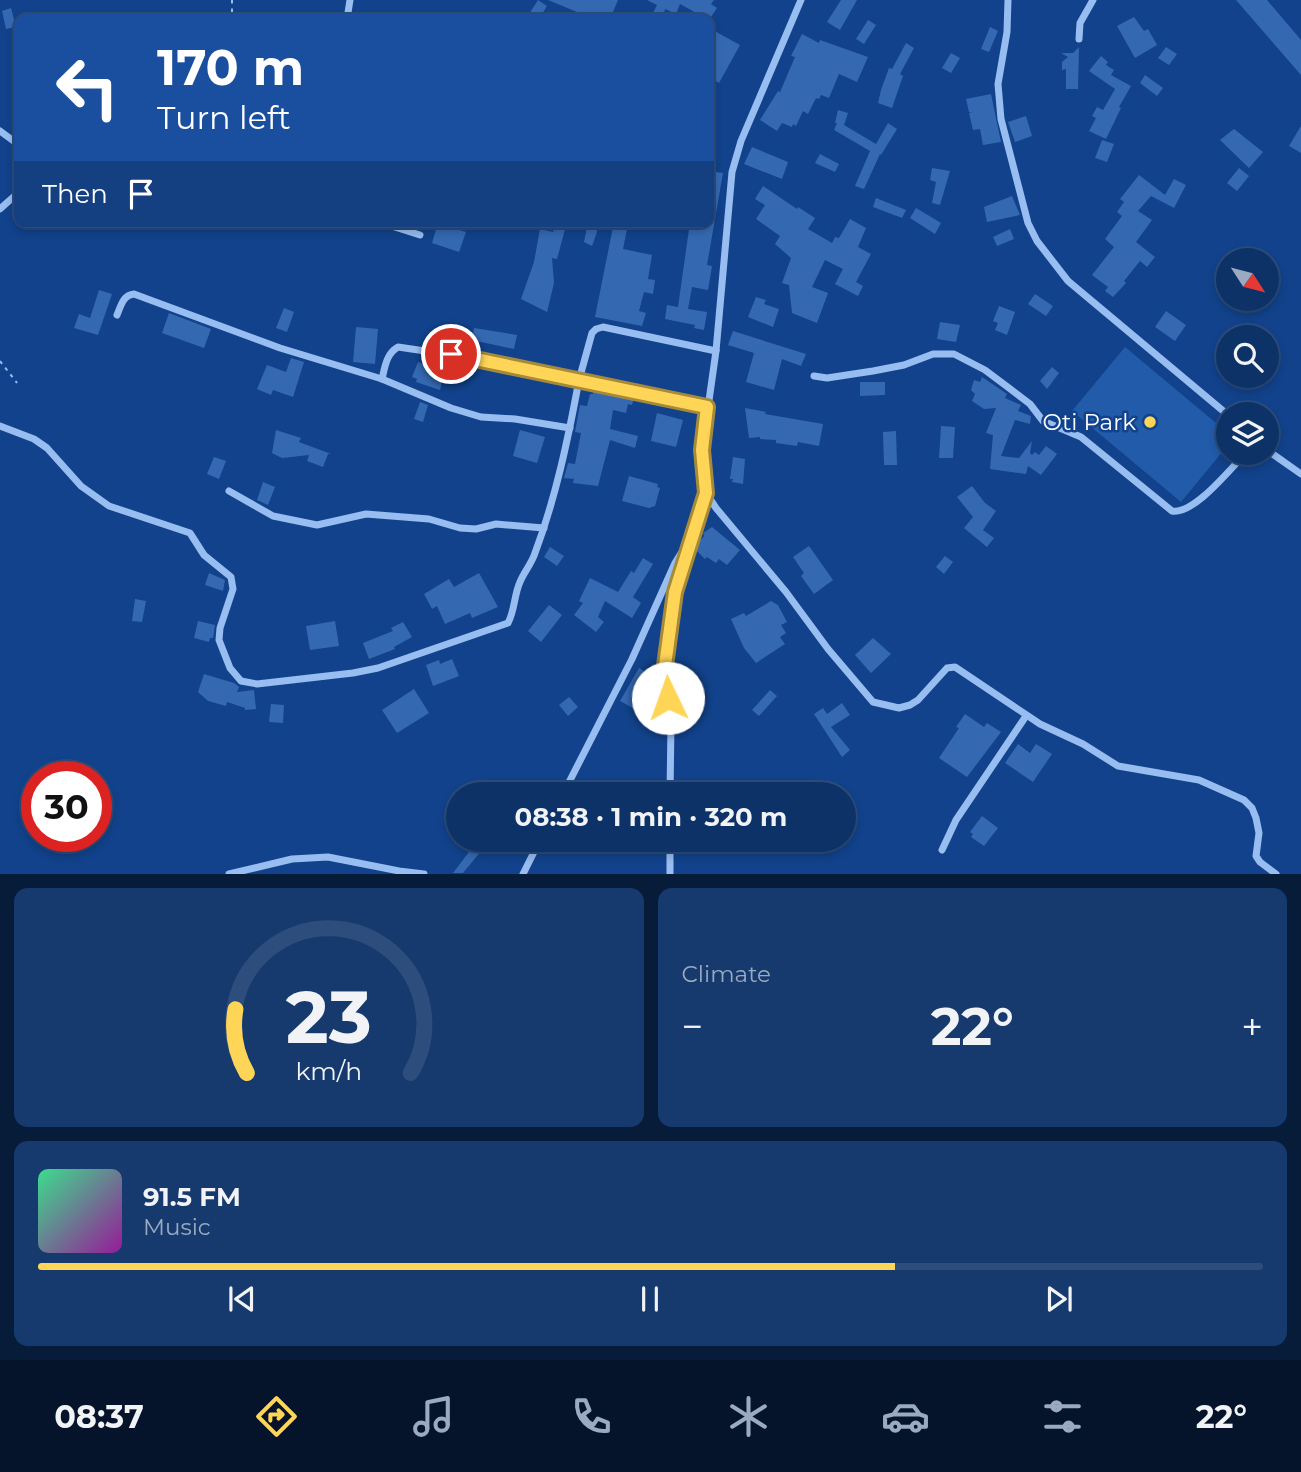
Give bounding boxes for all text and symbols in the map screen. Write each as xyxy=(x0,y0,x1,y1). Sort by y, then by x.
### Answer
text: 170 m xyxy=(157,38,304,97)
icon: left xyxy=(42,42,133,133)
text: Turn left xyxy=(157,98,291,137)
icon: arrive xyxy=(122,175,160,213)
text: Then xyxy=(42,178,108,210)
north arrow xyxy=(1216,248,1279,312)
map controls xyxy=(1216,248,1279,465)
pin xyxy=(421,324,481,384)
button: search xyxy=(1216,325,1279,388)
icon: arrive xyxy=(432,335,470,373)
button: layers xyxy=(1216,402,1279,465)
place label: Oti Park xyxy=(1042,408,1136,436)
marker: Oti Park xyxy=(1142,414,1158,430)
position arrow xyxy=(631,661,705,735)
speed limit sign: 30 xyxy=(21,761,112,852)
text: 08:38 · 1 min · 320 m xyxy=(515,801,787,833)
text: Climate xyxy=(682,960,771,988)
text: 23 xyxy=(286,974,372,1062)
text: 22° xyxy=(931,995,1014,1058)
text: − xyxy=(682,1003,703,1050)
text: + xyxy=(1241,1003,1263,1050)
text: km/h xyxy=(295,1056,362,1086)
text: 91.5 FM xyxy=(143,1181,241,1213)
text: Music xyxy=(143,1213,211,1241)
icon: previous xyxy=(223,1280,261,1318)
icon: pause xyxy=(631,1280,669,1318)
icon: next xyxy=(1040,1280,1078,1318)
icon: directions xyxy=(252,1392,301,1441)
icon: music xyxy=(409,1392,458,1441)
icon: phone xyxy=(567,1392,616,1441)
icon: climate xyxy=(724,1392,773,1441)
icon: car xyxy=(881,1392,930,1441)
icon: filters xyxy=(1038,1392,1087,1441)
text: 08:37 xyxy=(54,1397,144,1436)
text: 22° xyxy=(1196,1397,1247,1436)

